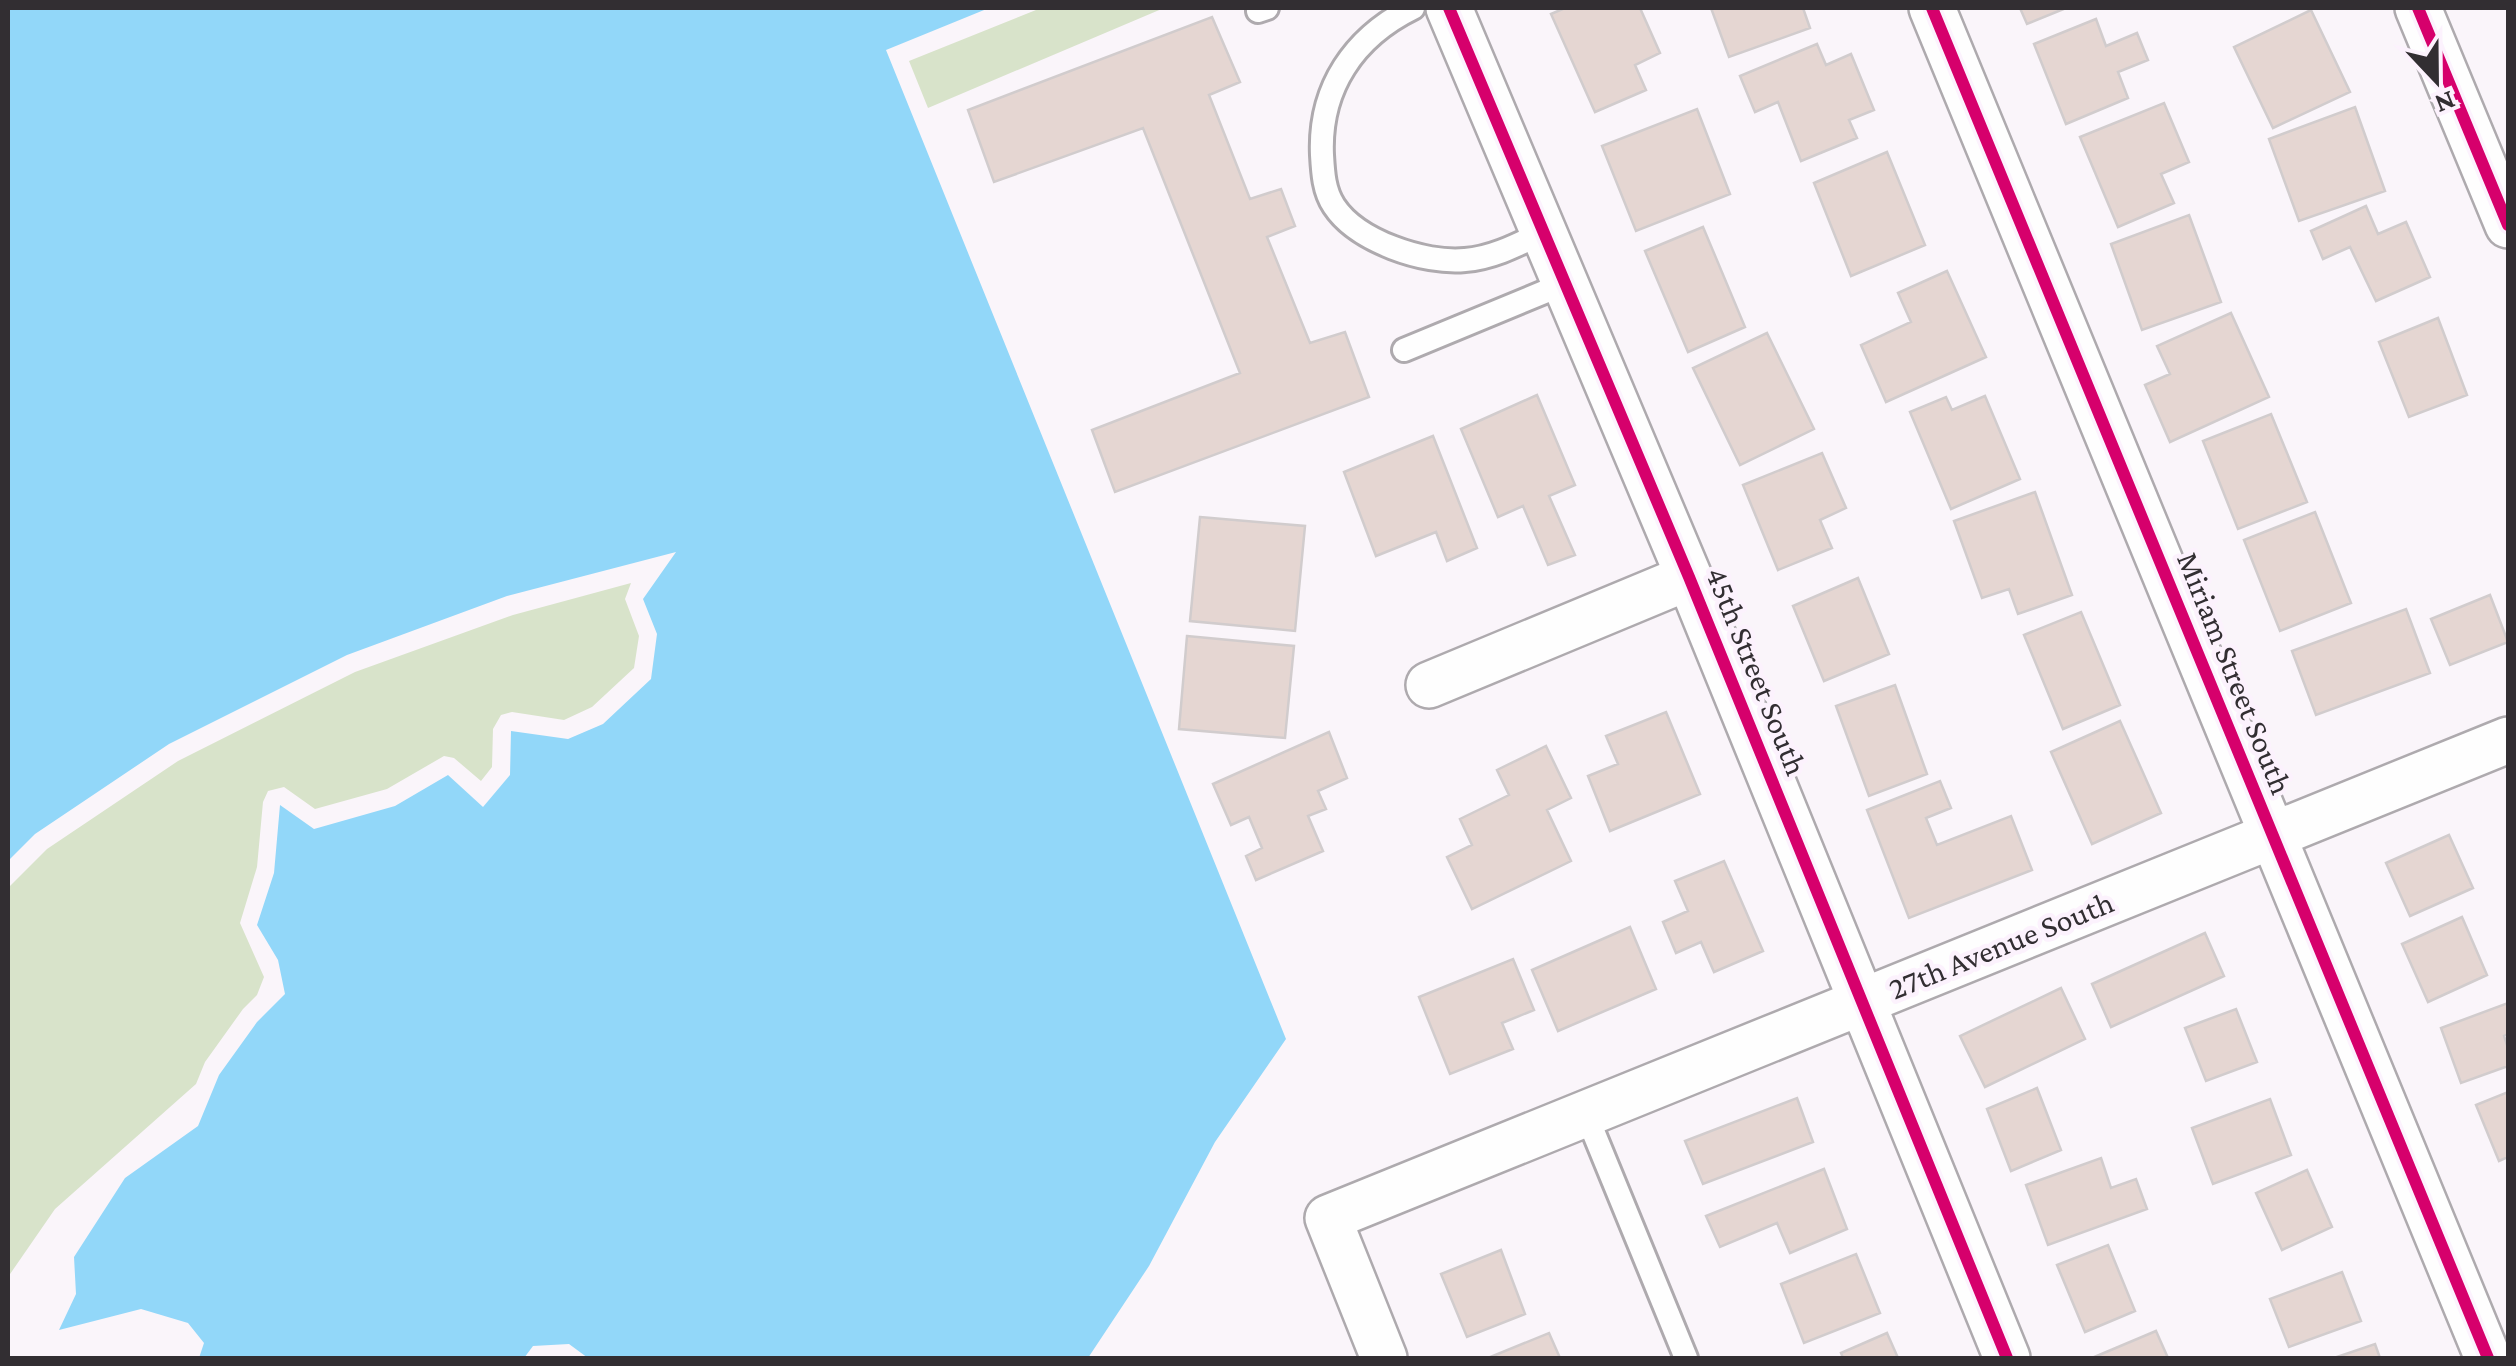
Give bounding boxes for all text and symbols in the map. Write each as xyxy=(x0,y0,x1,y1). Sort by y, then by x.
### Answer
north arrow xyxy=(2386,30,2486,130)
text: N xyxy=(2431,85,2460,121)
street label: Miriam Street South xyxy=(2170,547,2300,799)
street label: 45th Street South xyxy=(1699,562,1815,780)
street label: 27th Avenue South xyxy=(1883,884,2119,1006)

